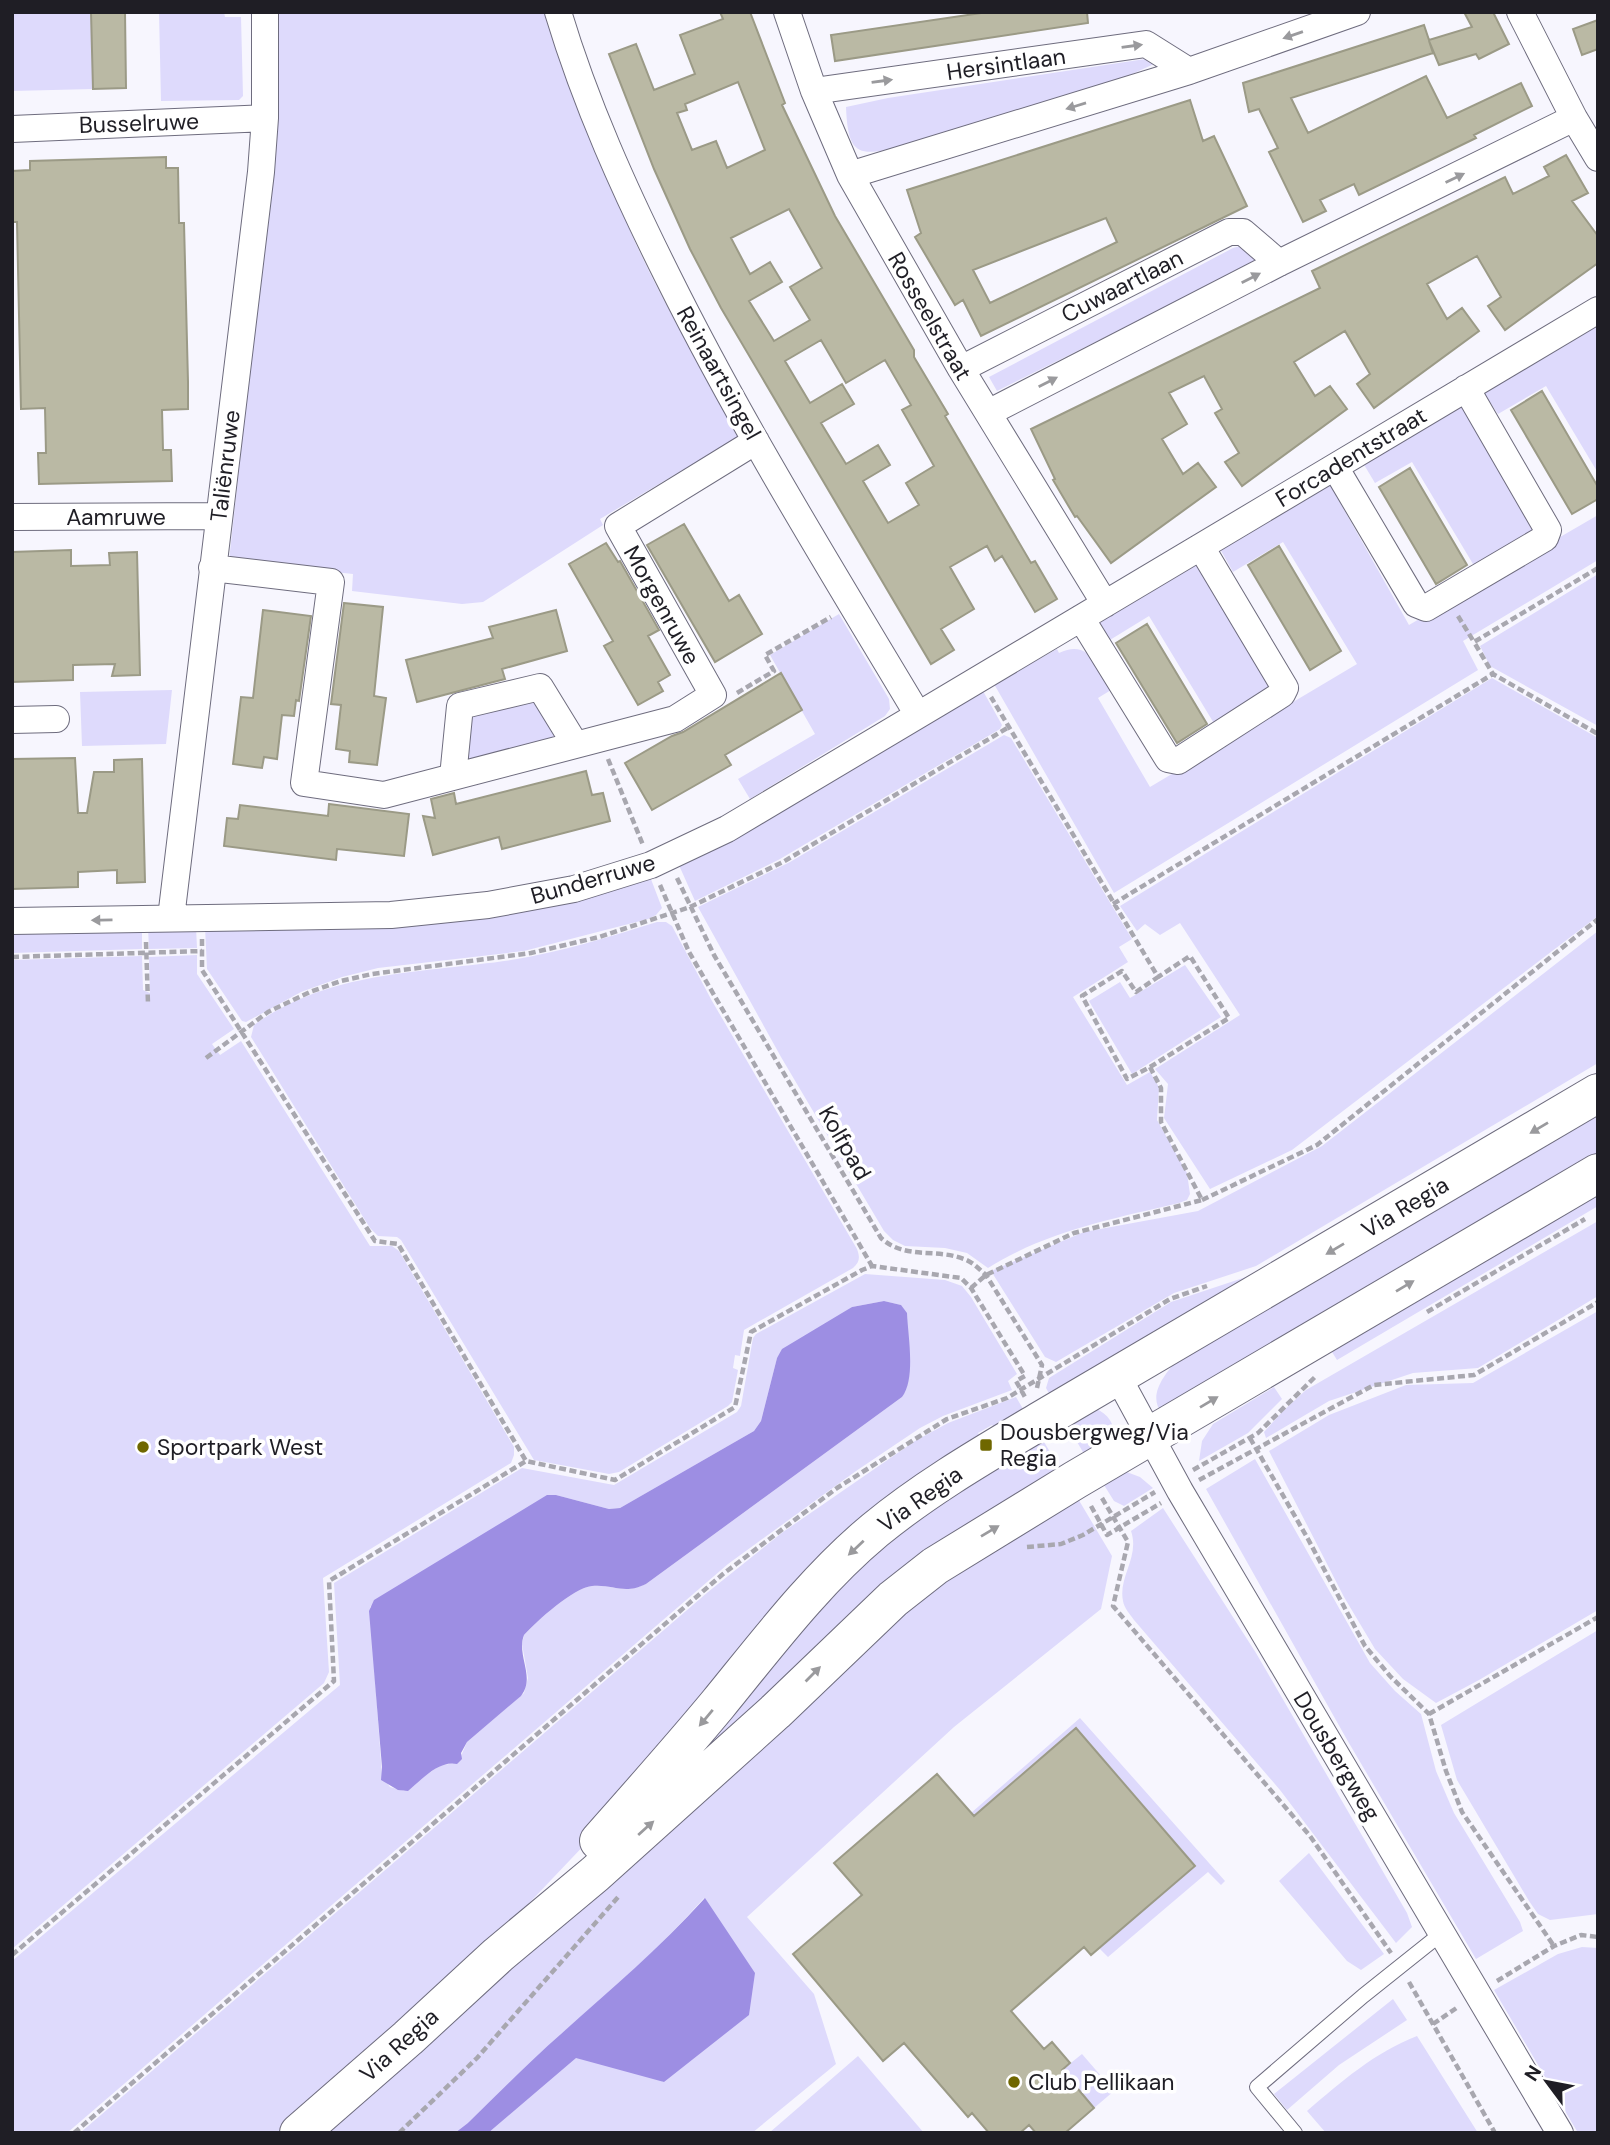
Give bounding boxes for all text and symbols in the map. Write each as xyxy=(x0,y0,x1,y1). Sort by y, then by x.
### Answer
one-way arrow xyxy=(1282,30,1303,41)
street label: Hersintlaan xyxy=(945,41,1067,87)
one-way arrow xyxy=(1121,41,1143,52)
one-way arrow xyxy=(871,75,893,86)
one-way arrow xyxy=(1066,101,1087,111)
street label: Busselruwe xyxy=(78,106,200,140)
one-way arrow xyxy=(1445,173,1465,184)
street label: Cuwaartlaan xyxy=(1056,243,1188,329)
street label: Rosseelstraat xyxy=(881,246,979,386)
one-way arrow xyxy=(1241,272,1260,284)
street label: Reinaartsingel xyxy=(670,301,768,445)
one-way arrow xyxy=(1038,377,1058,388)
street label: Forcadentstraat xyxy=(1270,400,1432,514)
street label: Taliënruwe xyxy=(203,408,247,524)
street label: Aamruwe xyxy=(66,502,166,532)
street label: Morgenruwe xyxy=(617,540,707,670)
street label: Bunderruwe xyxy=(527,847,659,911)
one-way arrow xyxy=(91,914,113,925)
street label: Kolfpad xyxy=(812,1101,878,1185)
one-way arrow xyxy=(1529,1121,1549,1133)
street label: Via Regia xyxy=(1356,1169,1454,1245)
one-way arrow xyxy=(1325,1242,1344,1255)
one-way arrow xyxy=(1395,1280,1415,1292)
one-way arrow xyxy=(1199,1396,1219,1408)
place label: Dousbergweg/Via Regia xyxy=(1000,1417,1189,1473)
place label: Sportpark West xyxy=(157,1432,323,1462)
marker: Dousbergweg/Via Regia xyxy=(978,1437,994,1453)
marker: Sportpark West xyxy=(135,1439,151,1455)
street label: Via Regia xyxy=(872,1459,968,1539)
one-way arrow xyxy=(980,1525,999,1537)
one-way arrow xyxy=(848,1539,865,1555)
one-way arrow xyxy=(805,1665,822,1682)
street label: Dousbergweg xyxy=(1287,1686,1387,1826)
one-way arrow xyxy=(699,1710,714,1727)
one-way arrow xyxy=(637,1820,654,1836)
street label: Via Regia xyxy=(353,2002,445,2088)
north arrow xyxy=(1512,2047,1582,2117)
text: N xyxy=(1519,2061,1547,2086)
place label: Club Pellikaan xyxy=(1028,2067,1175,2097)
marker: Club Pellikaan xyxy=(1006,2074,1022,2090)

